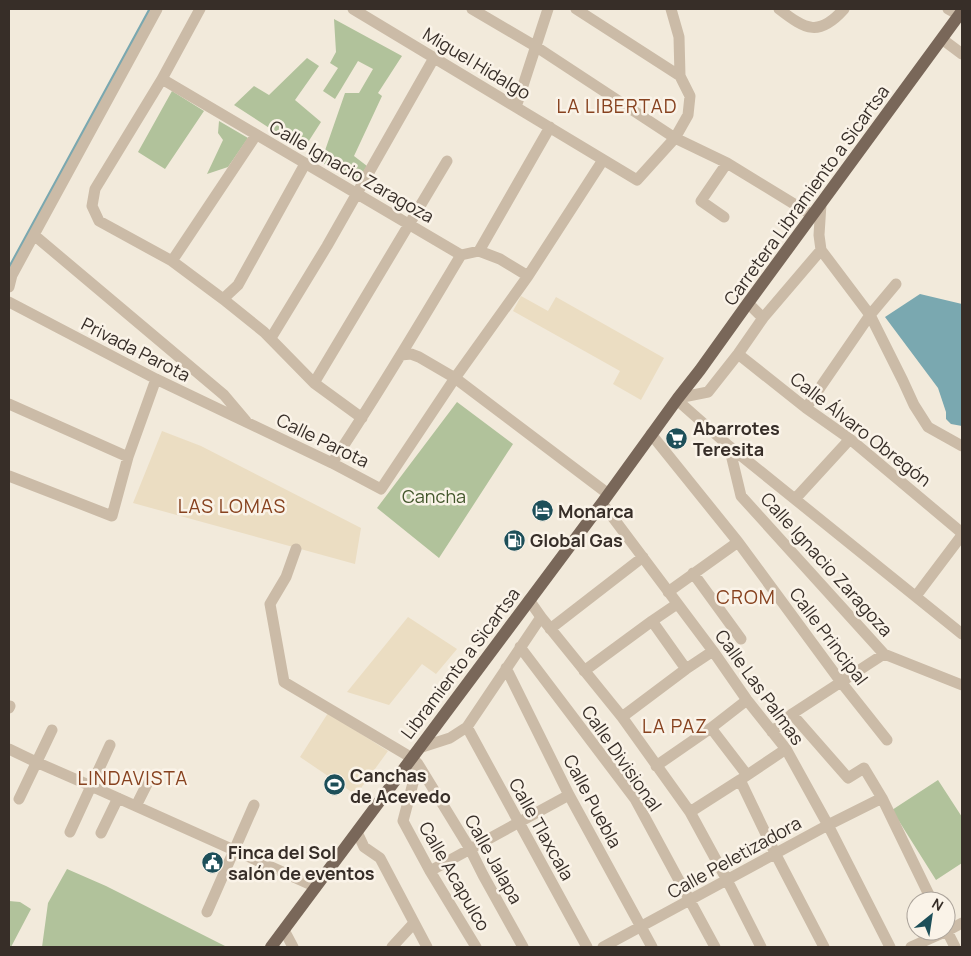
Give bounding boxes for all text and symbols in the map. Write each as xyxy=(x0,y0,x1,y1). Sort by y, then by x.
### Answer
street label: Miguel Hidalgo xyxy=(419,21,535,105)
street label: Carretera Libramiento a Sicartsa xyxy=(718,80,894,310)
district label: LA LIBERTAD xyxy=(557,93,677,119)
street label: Calle Ignacio Zaragoza xyxy=(265,114,439,228)
street label: Privada Parota xyxy=(78,311,194,387)
street label: Calle Álvaro Obregón xyxy=(786,366,936,492)
street label: Calle Parota xyxy=(273,407,373,473)
place label: Abarrotes Teresita xyxy=(693,416,780,461)
supermarket icon: Abarrotes Teresita xyxy=(665,426,689,450)
park label: Cancha xyxy=(402,484,466,508)
street label: Calle Ignacio Zaragoza xyxy=(756,487,898,641)
district label: LAS LOMAS xyxy=(178,493,286,519)
hotel icon: Monarca xyxy=(530,499,554,523)
place label: Monarca xyxy=(558,499,634,523)
fuel station icon: Global Gas xyxy=(502,528,526,552)
place label: Global Gas xyxy=(530,528,623,552)
street label: Libramiento a Sicartsa xyxy=(395,582,525,744)
street label: Calle Principal xyxy=(784,582,874,690)
district label: CROM xyxy=(716,584,776,610)
street label: Calle Las Palmas xyxy=(710,625,810,749)
street label: Calle Divisional xyxy=(577,700,667,816)
district label: LA PAZ xyxy=(642,713,708,739)
street label: Calle Puebla xyxy=(558,750,628,852)
place label: Canchas de Acevedo xyxy=(350,763,451,808)
district label: LINDAVISTA xyxy=(78,765,188,791)
sports icon: Canchas de Acevedo xyxy=(322,773,346,797)
street label: Calle Tlaxcala xyxy=(504,774,580,884)
street label: Calle Jalapa xyxy=(460,810,528,908)
street label: Calle Peletizadora xyxy=(663,810,805,904)
street label: Calle Acapulco xyxy=(414,817,496,935)
place label: Finca del Sol salón de eventos xyxy=(228,840,375,885)
public building icon: Finca del Sol salón de eventos xyxy=(200,850,224,874)
north arrow xyxy=(906,891,956,941)
text: N xyxy=(929,894,947,915)

